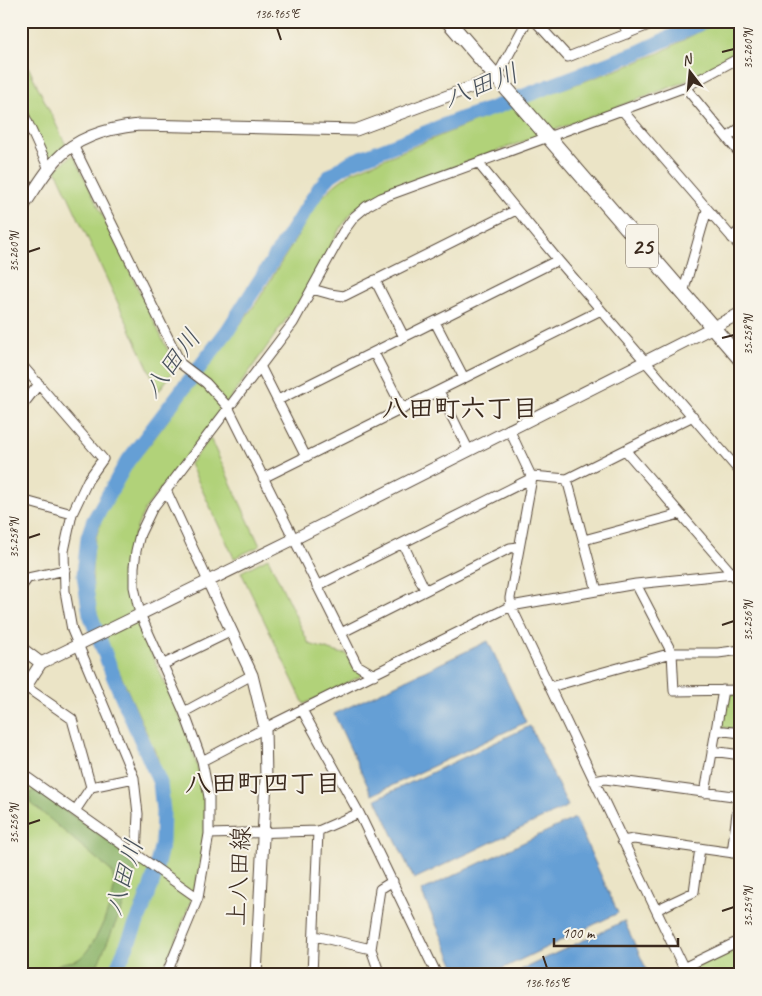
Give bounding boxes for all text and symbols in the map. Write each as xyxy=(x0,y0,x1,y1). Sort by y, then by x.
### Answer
text: 136.965°E xyxy=(255,6,301,22)
text: 35.260°N xyxy=(740,27,756,69)
north arrow xyxy=(664,48,714,98)
text: N xyxy=(680,50,695,69)
water label: 八田川 xyxy=(439,56,524,115)
road number: 25 xyxy=(626,225,658,268)
text: 35.260°N xyxy=(6,230,22,272)
text: 35.258°N xyxy=(740,313,756,355)
water label: 八田川 xyxy=(135,322,208,404)
district label: 八田町六丁目 xyxy=(382,392,538,425)
text: 35.258°N xyxy=(6,516,22,558)
text: 35.256°N xyxy=(740,599,756,641)
district label: 八田町四丁目 xyxy=(185,767,341,800)
text: 35.256°N xyxy=(6,802,22,844)
street label: 上八田線 xyxy=(220,825,258,927)
water label: 八田川 xyxy=(96,835,151,919)
text: 35.254°N xyxy=(740,885,756,927)
scale bar xyxy=(554,916,678,948)
text: 100 m xyxy=(562,924,596,943)
text: 136.965°E xyxy=(525,975,571,991)

